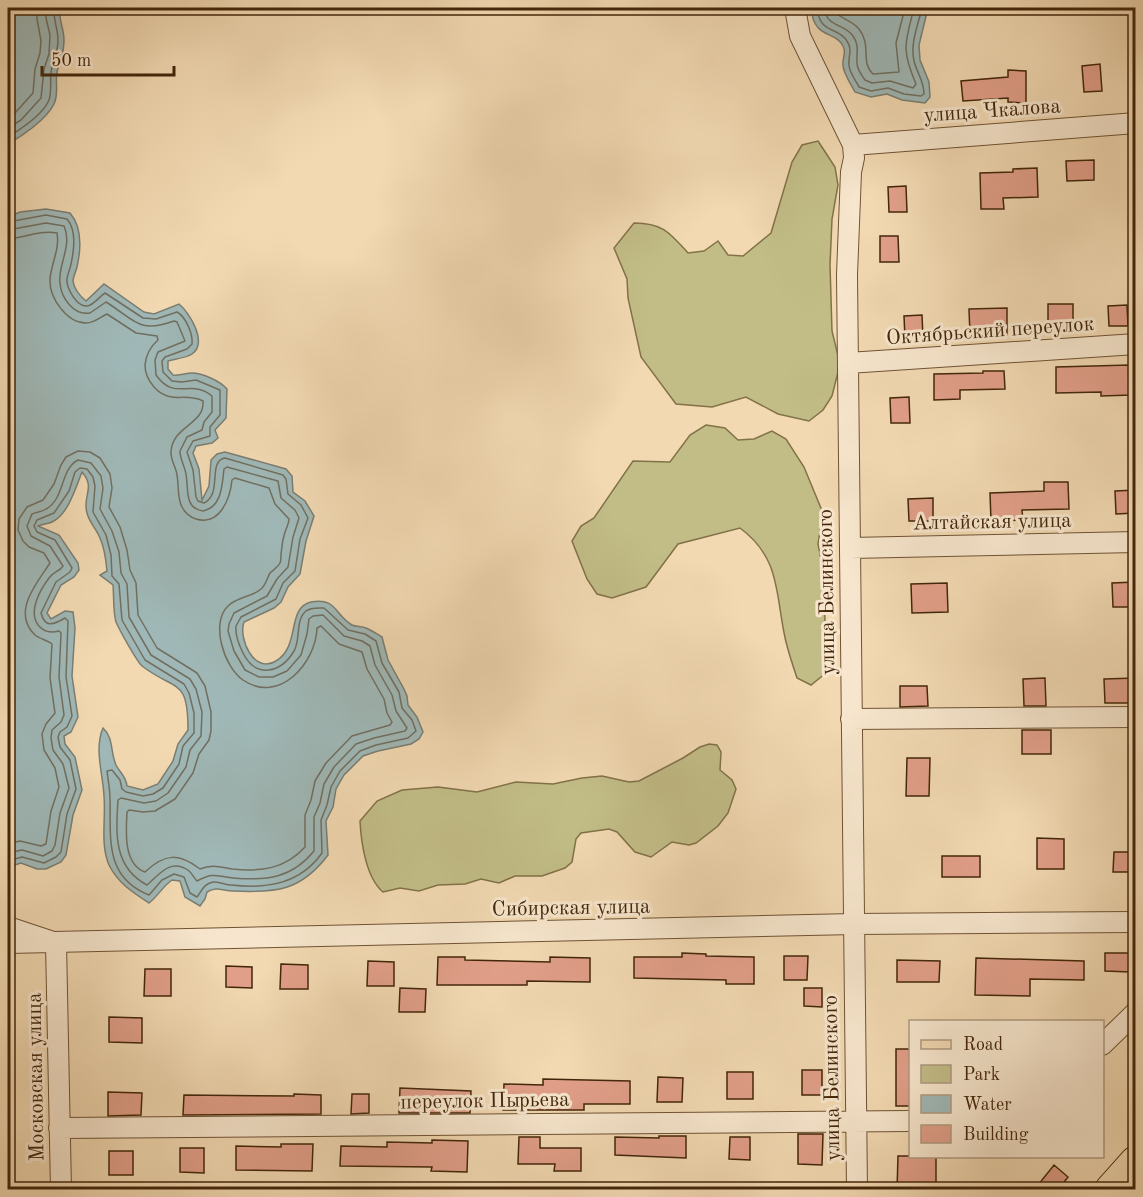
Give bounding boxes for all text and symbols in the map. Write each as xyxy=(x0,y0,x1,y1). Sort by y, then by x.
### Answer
scale bar xyxy=(42,39,174,77)
text: 50 m xyxy=(51,52,91,70)
street label: улица Чкалова xyxy=(923,96,1061,127)
street label: Октябрьский переулок xyxy=(885,314,1095,349)
street label: улица Белинского xyxy=(816,509,839,675)
street label: Алтайская улица xyxy=(912,511,1072,534)
street label: Сибирская улица xyxy=(492,897,650,920)
street label: Московская улица xyxy=(25,992,48,1162)
street label: улица Белинского xyxy=(821,995,844,1161)
legend xyxy=(909,1020,1104,1158)
text: Road xyxy=(963,1036,1003,1054)
text: Park xyxy=(963,1066,1000,1084)
street label: переулок Пырьева xyxy=(400,1090,570,1113)
text: Water xyxy=(963,1096,1012,1114)
text: Building xyxy=(963,1126,1029,1144)

